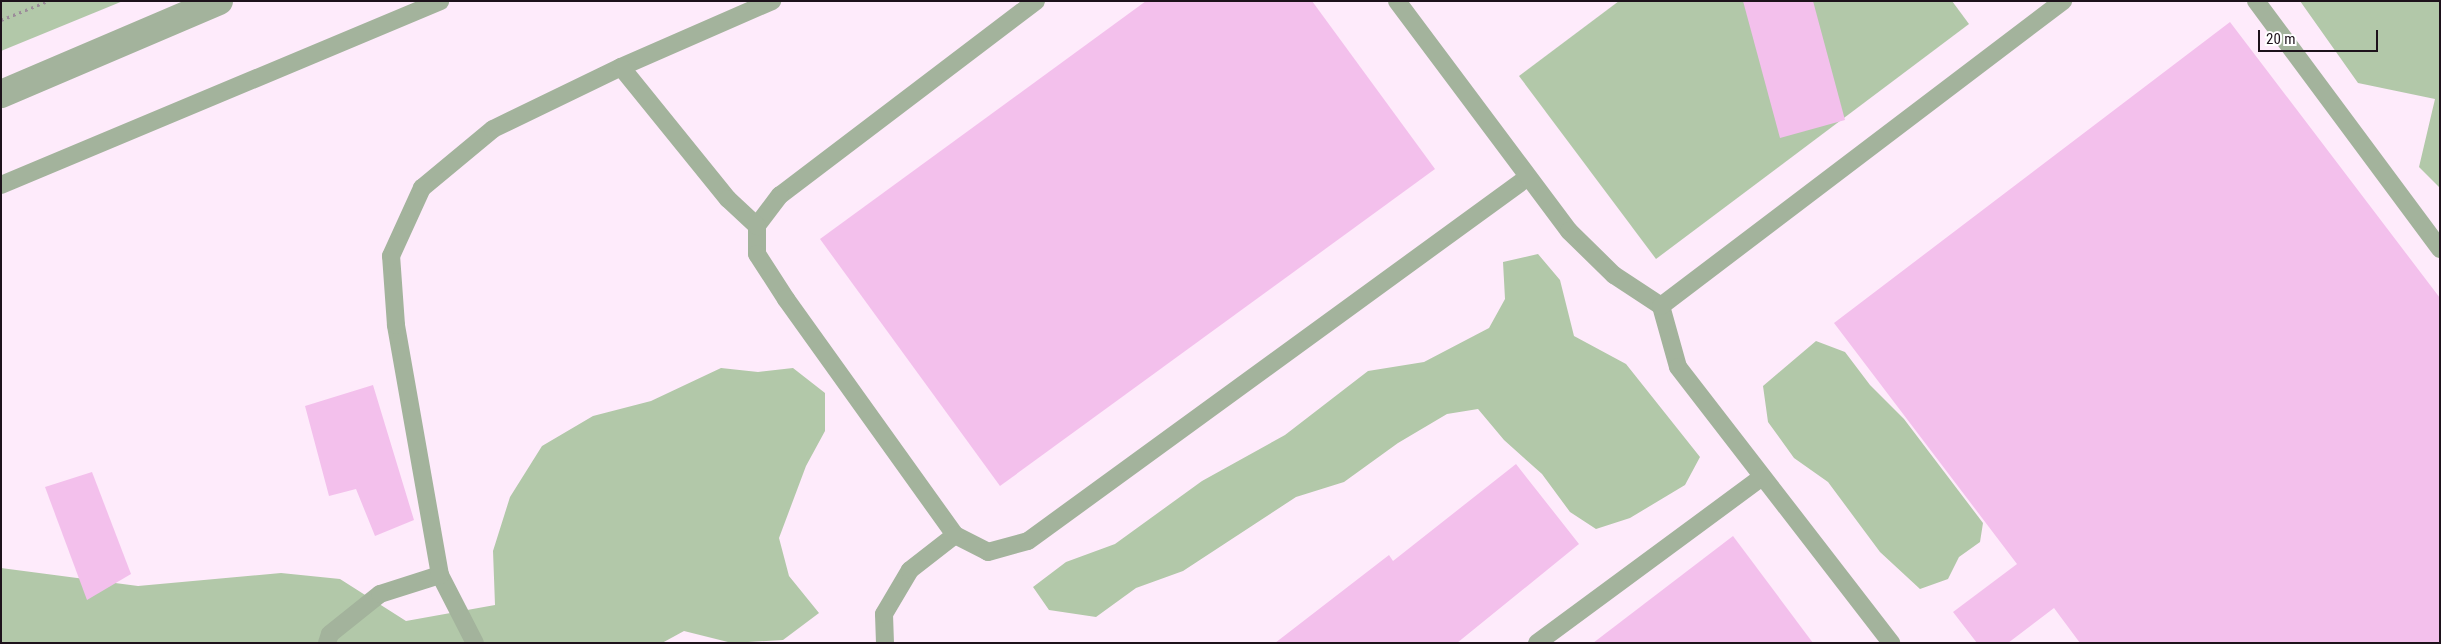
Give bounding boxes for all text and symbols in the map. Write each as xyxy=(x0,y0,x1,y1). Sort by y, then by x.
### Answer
scale bar xyxy=(2261,20,2381,52)
text: 20 m xyxy=(2266,30,2296,48)

